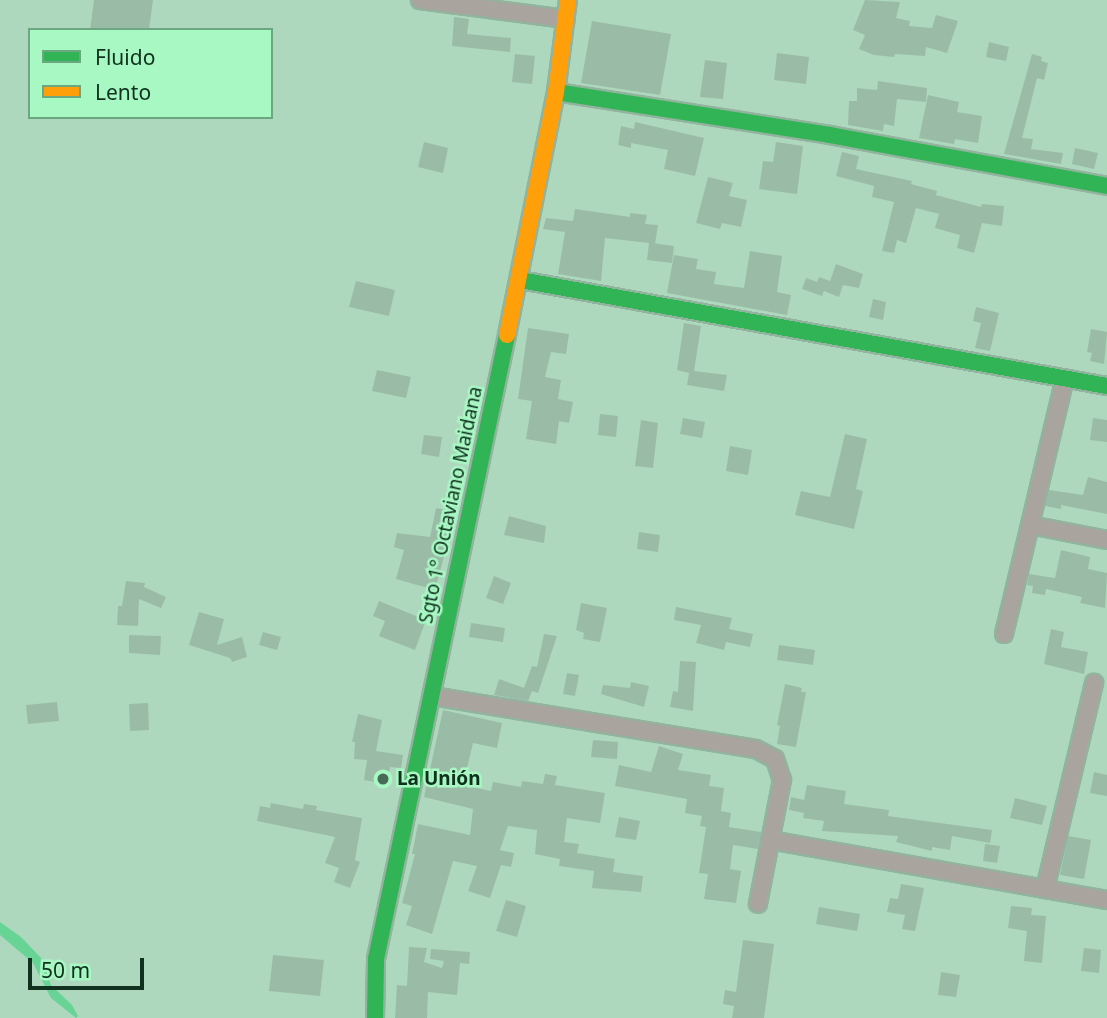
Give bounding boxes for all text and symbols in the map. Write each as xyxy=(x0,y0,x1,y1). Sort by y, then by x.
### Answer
legend xyxy=(28,28,273,119)
text: Fluido xyxy=(95,43,155,71)
text: Lento xyxy=(95,78,151,106)
street label: Sgto 1° Octaviano Maidana xyxy=(415,384,487,626)
place label: La Unión xyxy=(397,768,481,790)
marker: La Unión xyxy=(375,771,391,787)
scale bar xyxy=(32,944,147,988)
text: 50 m xyxy=(41,956,90,984)

